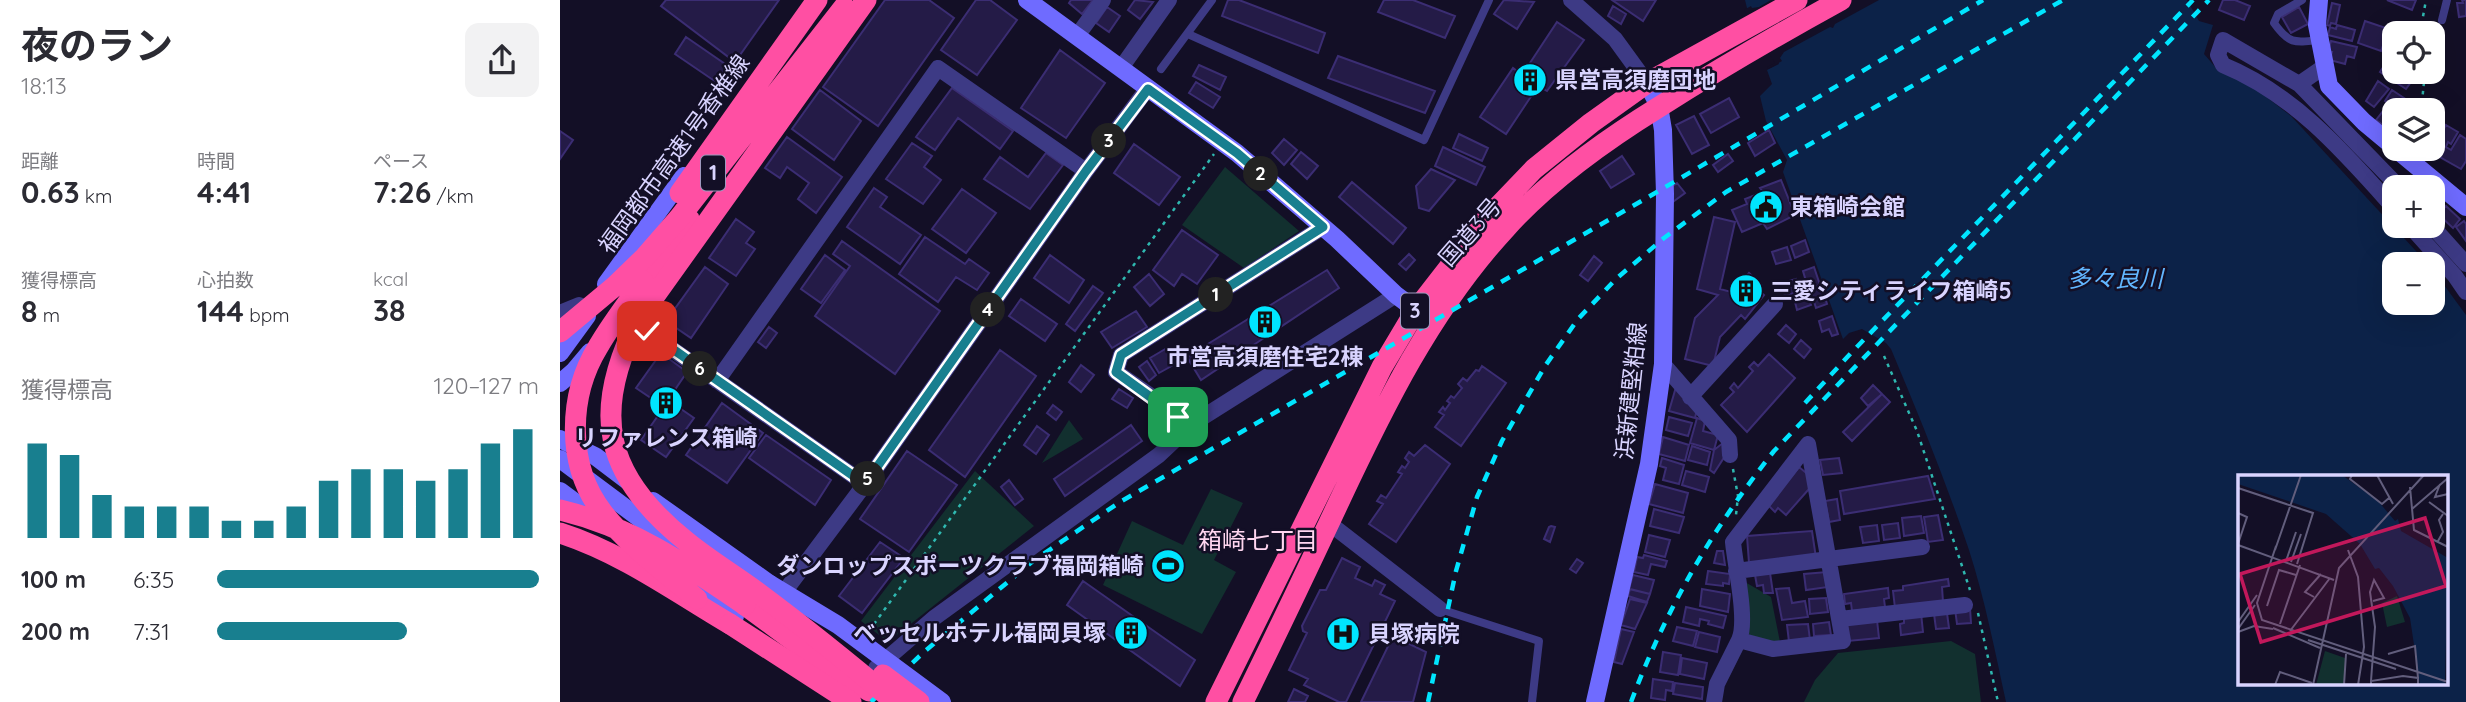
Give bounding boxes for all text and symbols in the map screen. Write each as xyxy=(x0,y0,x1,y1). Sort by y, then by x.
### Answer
text: 夜のラン xyxy=(21,21,173,69)
map controls xyxy=(2382,21,2445,315)
button: locate xyxy=(2382,21,2445,84)
button: share xyxy=(465,23,539,97)
street label: 福岡都市高速1号香椎線 xyxy=(593,49,755,259)
building icon: 県営高須磨団地 xyxy=(1511,61,1549,99)
place label: 県営高須磨団地 xyxy=(1555,65,1716,94)
text: 18:13 xyxy=(21,71,67,100)
button: layers xyxy=(2382,98,2445,161)
pin: 3 xyxy=(1092,124,1126,158)
text: 3 xyxy=(1103,128,1114,152)
text: 距離 xyxy=(21,149,59,173)
text: 時間 xyxy=(197,149,235,173)
text: ペース xyxy=(373,149,429,173)
road number: 1 xyxy=(701,156,725,190)
pin: 2 xyxy=(1244,156,1278,192)
text: 2 xyxy=(1255,161,1266,185)
text: 0.63 xyxy=(21,173,80,211)
text: 4:41 xyxy=(197,173,251,211)
text: 7:26 xyxy=(373,173,431,211)
button: + xyxy=(2382,175,2445,238)
text: km xyxy=(80,184,112,208)
text: /km xyxy=(431,184,474,208)
public building icon: 東箱崎会館 xyxy=(1747,188,1785,226)
street label: 国道3号 xyxy=(1432,192,1507,272)
place label: 東箱崎会館 xyxy=(1790,192,1905,221)
button: − xyxy=(2382,252,2445,315)
water label: 多々良川 xyxy=(2067,263,2166,293)
text: kcal xyxy=(373,267,408,291)
text: 獲得標高 xyxy=(21,268,97,292)
text: 心拍数 xyxy=(197,268,254,292)
building icon: 三愛シティライフ箱崎5 xyxy=(1727,272,1765,310)
place label: 三愛シティライフ箱崎5 xyxy=(1770,276,2012,305)
pin: 1 xyxy=(1198,278,1234,312)
text: 1 xyxy=(1212,282,1219,306)
text: 38 xyxy=(373,291,406,329)
text: 8 xyxy=(21,292,37,330)
text: 144 xyxy=(197,292,244,330)
pin: 4 xyxy=(970,292,1006,328)
road number: 3 xyxy=(1401,294,1429,328)
text: 4 xyxy=(982,297,993,321)
pin xyxy=(617,301,677,361)
text: m xyxy=(37,303,60,327)
text: bpm xyxy=(244,303,290,327)
building icon: 市営高須磨住宅2棟 xyxy=(1246,303,1284,341)
icon: check xyxy=(628,312,666,350)
street label: 浜新建堅粕線 xyxy=(1609,321,1652,461)
place label: 市営高須磨住宅2棟 xyxy=(1166,342,1364,371)
pin: 6 xyxy=(682,352,718,386)
text: 6 xyxy=(694,356,705,380)
text: 120–127 m xyxy=(434,371,539,400)
text: 獲得標高 xyxy=(21,375,113,404)
building icon: リファレンス箱崎 xyxy=(647,384,685,422)
pin xyxy=(1148,387,1208,447)
icon: arrive xyxy=(1159,398,1197,436)
place label: リファレンス箱崎 xyxy=(574,423,758,452)
pin: 5 xyxy=(850,462,886,496)
text: 5 xyxy=(862,466,873,490)
inset map xyxy=(2238,475,2448,684)
district label: 箱崎七丁目 xyxy=(1198,525,1318,555)
sports icon: ダンロップスポーツクラブ福岡箱崎 xyxy=(1149,547,1187,585)
place label: ダンロップスポーツクラブ福岡箱崎 xyxy=(776,551,1144,580)
text: 100 m xyxy=(21,565,86,594)
text: 6:35 xyxy=(133,565,174,594)
building icon: ベッセルホテル福岡貝塚 xyxy=(1112,614,1150,652)
hospital icon: 貝塚病院 xyxy=(1324,615,1362,653)
text: 200 m xyxy=(21,617,90,646)
text: 7:31 xyxy=(133,617,170,646)
place label: ベッセルホテル福岡貝塚 xyxy=(853,618,1106,647)
place label: 貝塚病院 xyxy=(1368,619,1460,648)

